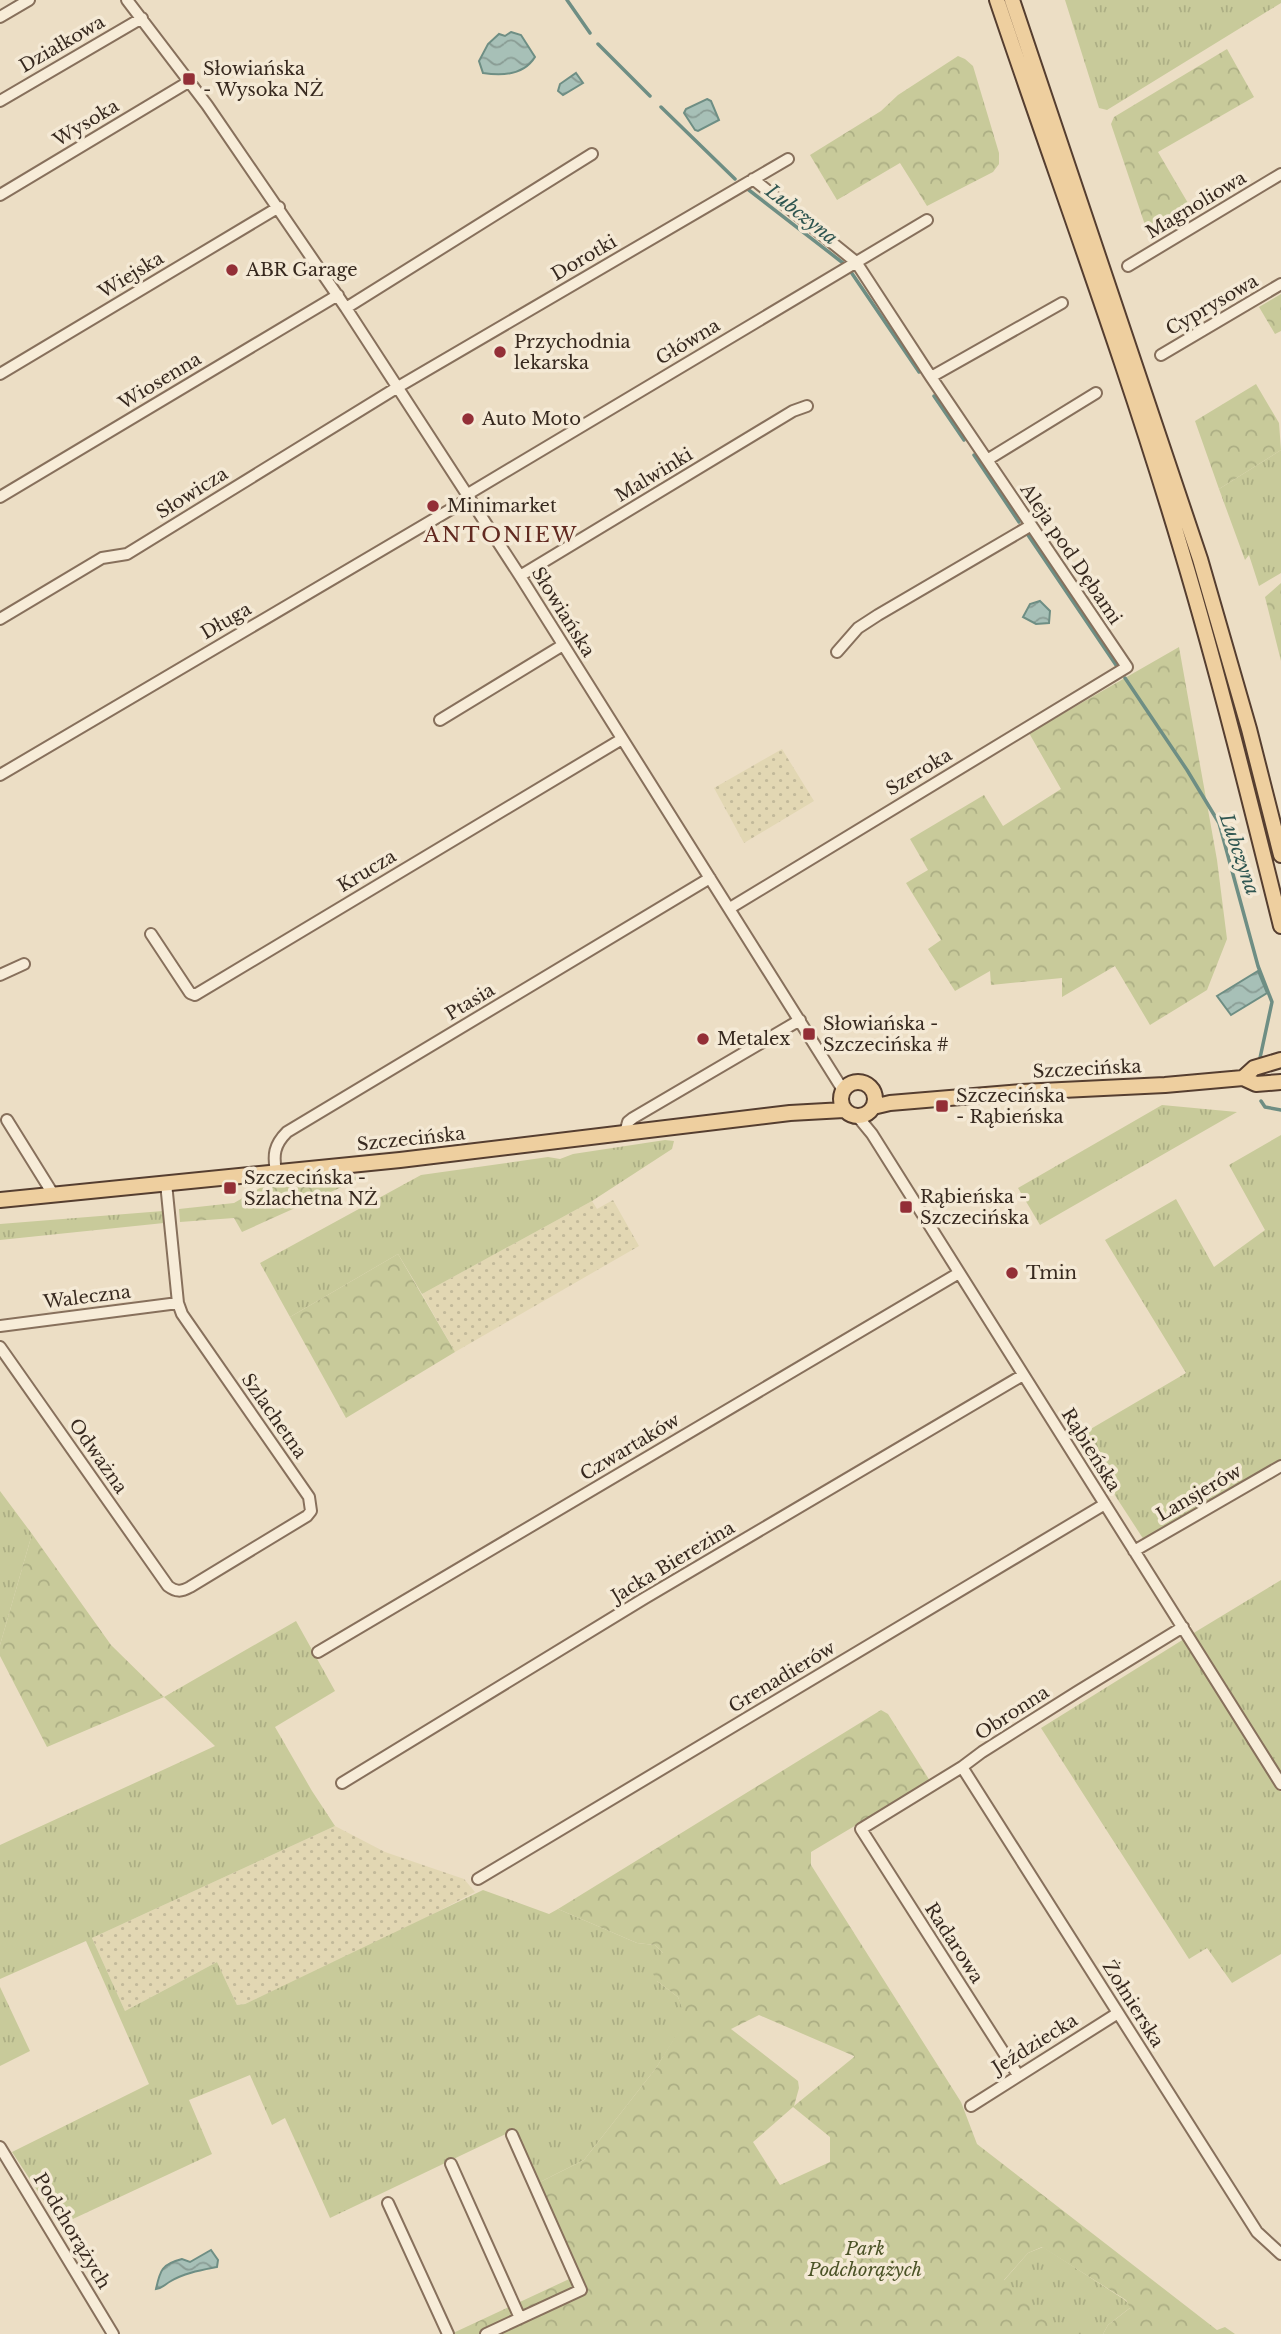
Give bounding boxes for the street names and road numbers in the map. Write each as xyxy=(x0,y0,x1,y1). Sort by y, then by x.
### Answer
street label: Działkowa xyxy=(15,11,109,77)
street label: Wysoka xyxy=(48,95,123,152)
street label: Magnoliowa xyxy=(1142,166,1250,244)
street label: Dorotki xyxy=(547,231,621,285)
street label: Wiejska xyxy=(94,247,168,304)
street label: Cyprysowa xyxy=(1162,270,1262,340)
street label: Główna xyxy=(652,314,724,370)
street label: Wiosenna xyxy=(114,348,205,415)
street label: Malwinki xyxy=(611,443,697,507)
street label: Słowicza xyxy=(152,462,232,524)
street label: Aleja pod Dębami xyxy=(1015,479,1126,629)
street label: Słowiańska xyxy=(527,563,599,661)
street label: Długa xyxy=(197,598,255,644)
street label: Szeroka xyxy=(882,744,956,800)
street label: Krucza xyxy=(334,845,400,897)
street label: Ptasia xyxy=(441,979,499,1025)
street label: Szczecińska xyxy=(1032,1055,1142,1083)
street label: Szczecińska xyxy=(356,1122,466,1156)
street label: Waleczna xyxy=(41,1281,132,1313)
street label: Szlachetna xyxy=(237,1369,311,1463)
street label: Rąbieńska xyxy=(1057,1404,1125,1496)
street label: Czwartaków xyxy=(576,1408,684,1485)
street label: Odważna xyxy=(64,1414,132,1498)
street label: Lansjerów xyxy=(1153,1460,1246,1526)
street label: Jacka Bierezina xyxy=(606,1517,739,1608)
street label: Grenadierów xyxy=(725,1636,840,1717)
street label: Obronna xyxy=(971,1681,1053,1745)
street label: Radarowa xyxy=(920,1899,988,1987)
street label: Żołnierska xyxy=(1098,1956,1169,2051)
street label: Jeździecka xyxy=(987,2009,1082,2080)
street label: Podchorążych xyxy=(29,2169,115,2293)

